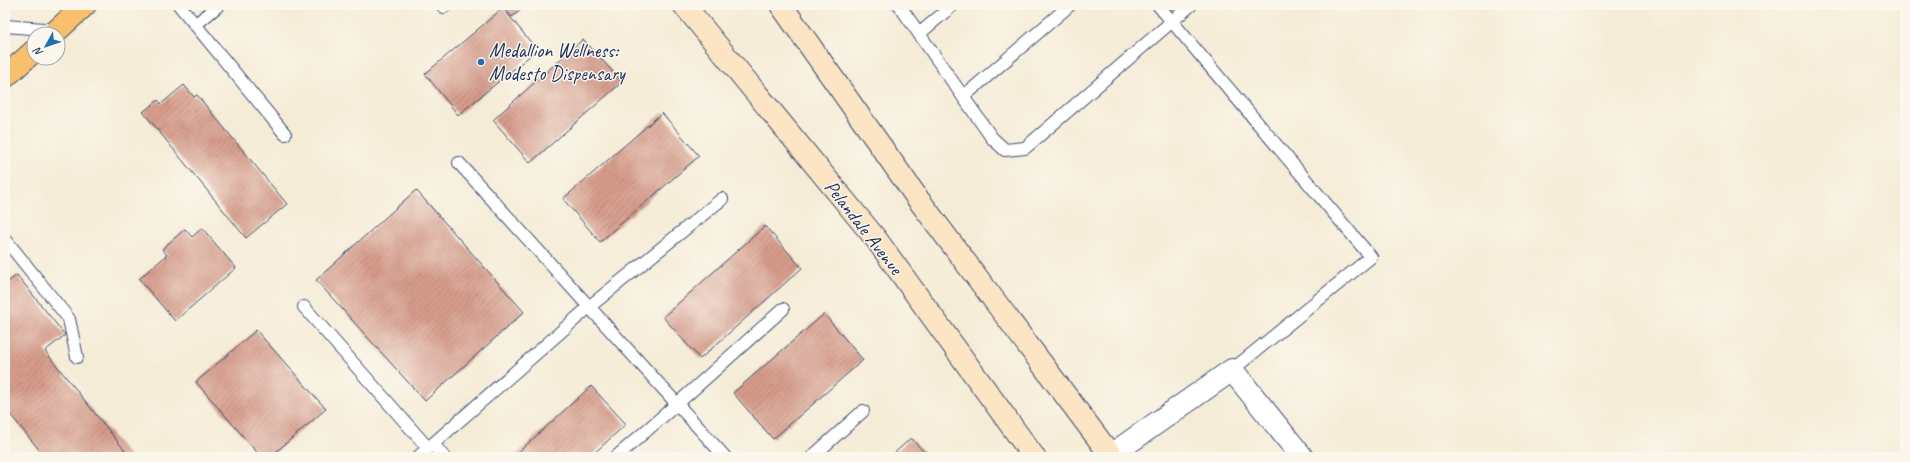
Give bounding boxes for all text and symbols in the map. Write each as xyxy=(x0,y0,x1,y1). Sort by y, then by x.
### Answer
north arrow xyxy=(26,26,66,66)
place label: Medallion Wellness: Modesto Dispensary xyxy=(489,38,627,86)
text: N xyxy=(29,44,46,60)
marker: Medallion Wellness: Modesto Dispensary xyxy=(476,57,486,67)
street label: Pelandale Avenue xyxy=(819,175,909,281)

